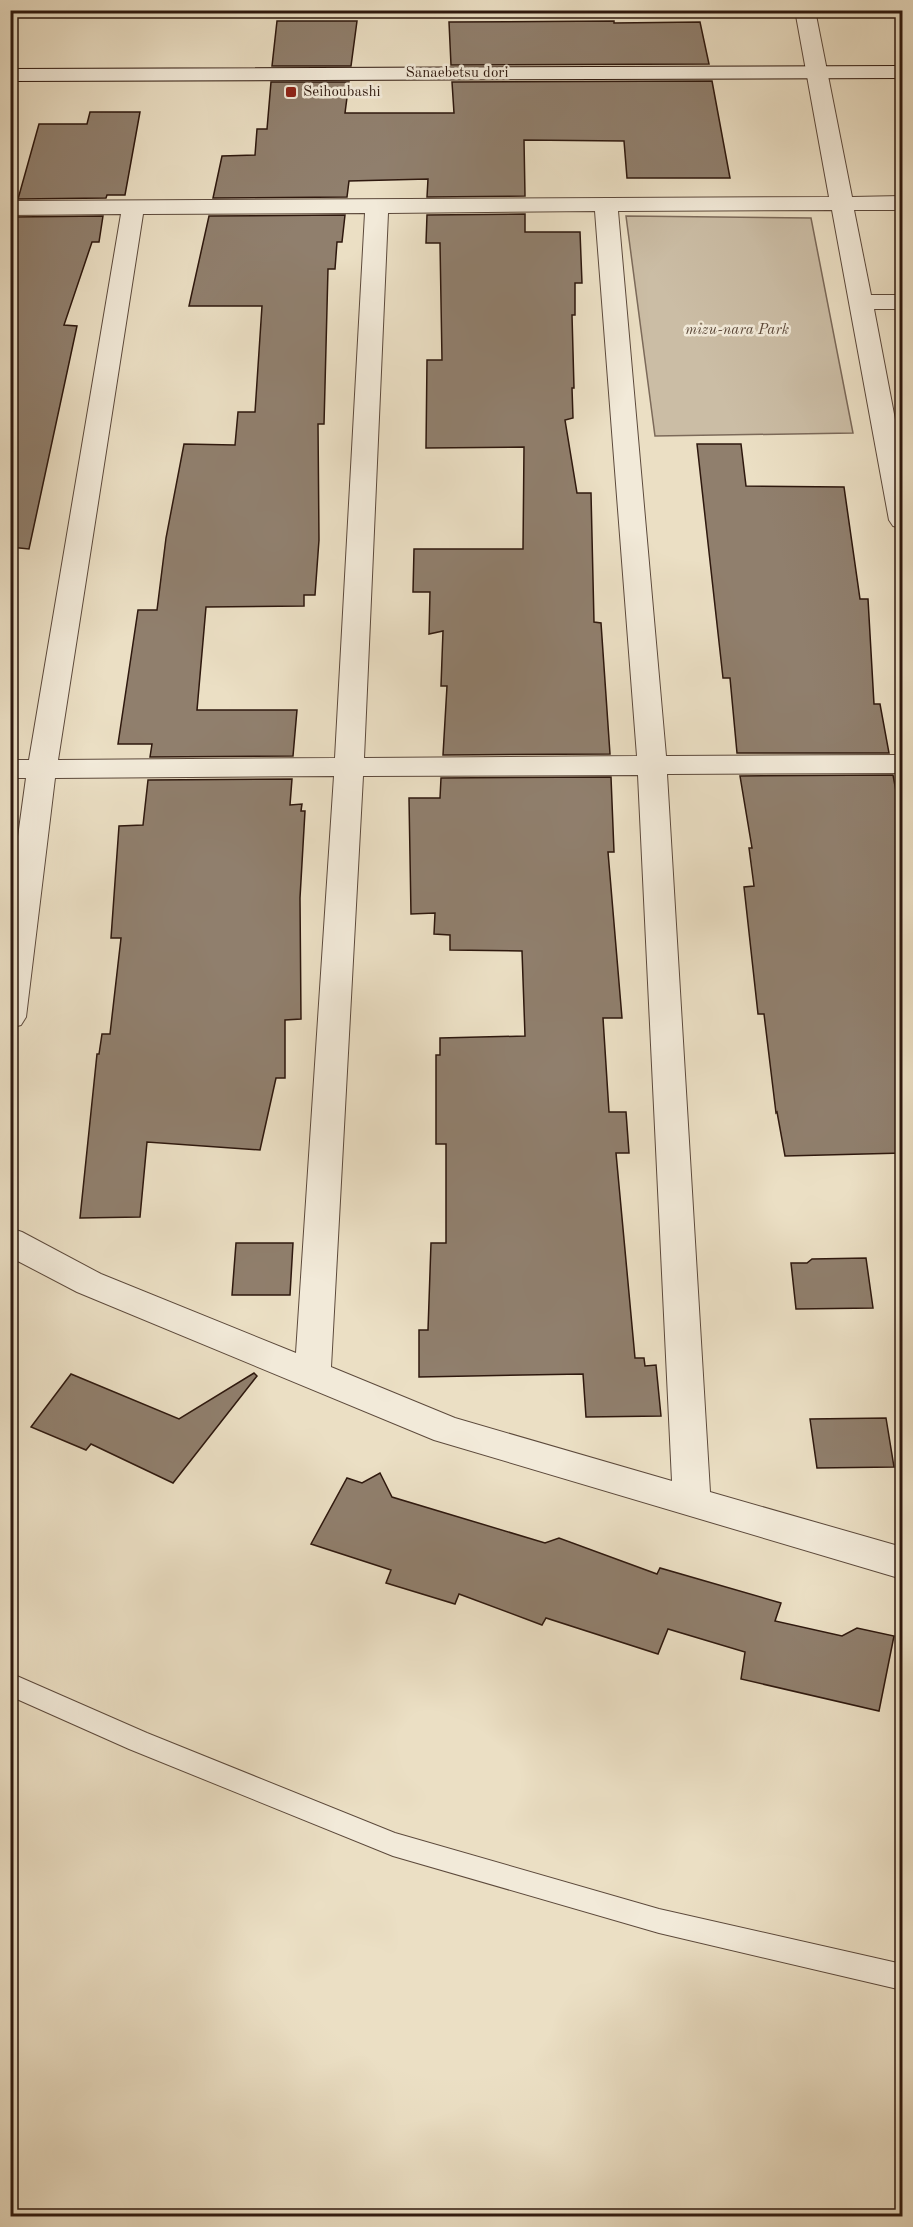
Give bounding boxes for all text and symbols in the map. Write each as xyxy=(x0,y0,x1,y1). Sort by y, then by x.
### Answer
street label: Sanaebetsu dori xyxy=(405,66,509,81)
marker: Seihoubashi xyxy=(284,85,298,99)
place label: Seihoubashi xyxy=(303,85,381,100)
park label: mizu-nara Park xyxy=(685,323,789,338)

